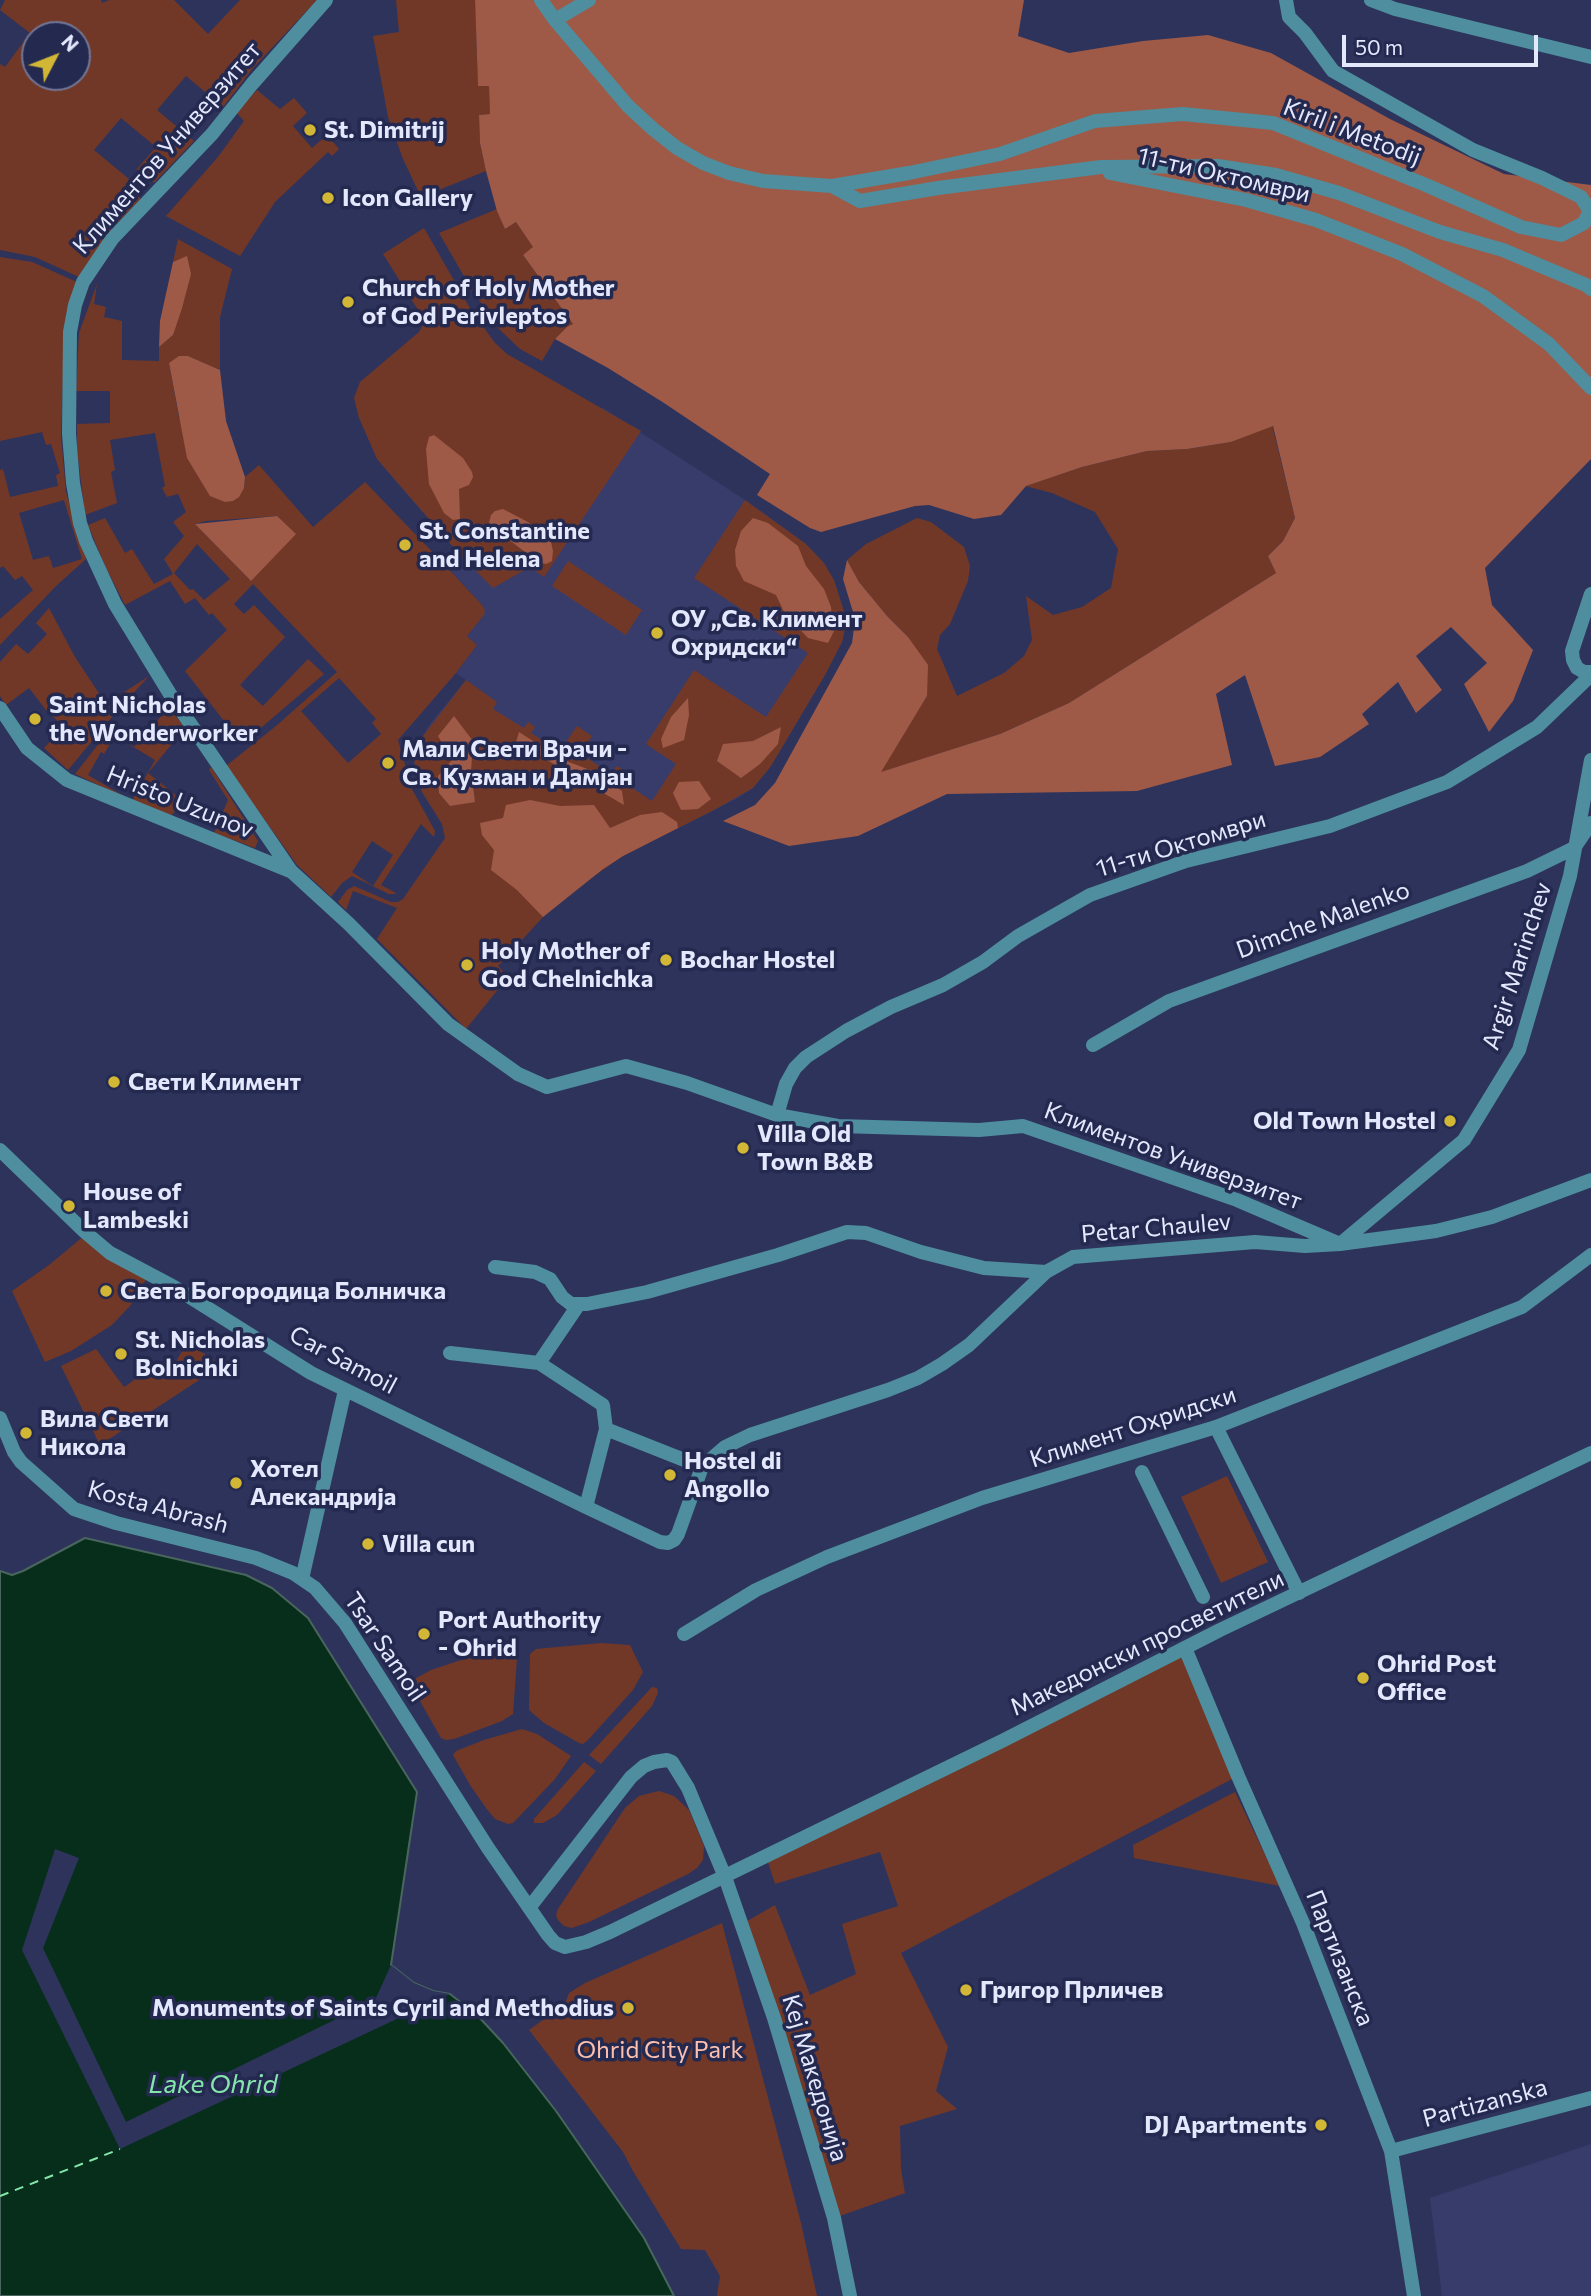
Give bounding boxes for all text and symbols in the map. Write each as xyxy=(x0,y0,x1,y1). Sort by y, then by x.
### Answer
north arrow xyxy=(21,21,91,91)
scale bar xyxy=(1346,21,1542,65)
text: N xyxy=(57,30,84,56)
text: 50 m xyxy=(1355,34,1403,59)
street label: Климентов Универзитет xyxy=(67,36,267,260)
street label: Kiril i Metodij xyxy=(1279,93,1425,171)
place label: St. Dimitrij xyxy=(324,116,445,144)
marker: St. Dimitrij xyxy=(302,122,318,138)
street label: 11-ти Октомври xyxy=(1135,141,1313,209)
place label: Icon Gallery xyxy=(342,184,473,212)
marker: Icon Gallery xyxy=(320,190,336,206)
place label: Church of Holy Mother of God Perivleptos xyxy=(362,274,615,330)
marker: Church of Holy Mother of God Perivleptos xyxy=(340,294,356,310)
place label: St. Constantine and Helena xyxy=(419,517,590,573)
marker: St. Constantine and Helena xyxy=(397,537,413,553)
place label: ОУ „Св. Климент Охридски“ xyxy=(671,605,862,661)
marker: ОУ „Св. Климент Охридски“ xyxy=(649,625,665,641)
place label: Saint Nicholas the Wonderworker xyxy=(49,691,258,747)
marker: Saint Nicholas the Wonderworker xyxy=(27,711,43,727)
place label: Мали Свети Врачи - Св. Кузман и Дамјан xyxy=(402,735,633,791)
marker: Мали Свети Врачи - Св. Кузман и Дамјан xyxy=(380,755,396,771)
street label: Hristo Uzunov xyxy=(102,759,258,845)
street label: 11-ти Октомври xyxy=(1093,805,1269,883)
street label: Dimche Malenko xyxy=(1232,875,1414,965)
street label: Argir Marinchev xyxy=(1476,879,1558,1053)
place label: Holy Mother of God Chelnichka xyxy=(481,937,653,993)
place label: Bochar Hostel xyxy=(680,946,835,974)
marker: Bochar Hostel xyxy=(658,952,674,968)
marker: Holy Mother of God Chelnichka xyxy=(459,957,475,973)
place label: Свети Климент xyxy=(128,1068,301,1096)
marker: Свети Климент xyxy=(106,1074,122,1090)
street label: Климентов Универзитет xyxy=(1040,1096,1306,1216)
place label: Old Town Hostel xyxy=(1253,1107,1436,1135)
marker: Old Town Hostel xyxy=(1442,1113,1458,1129)
place label: Villa Old Town B&B xyxy=(757,1120,873,1176)
marker: Villa Old Town B&B xyxy=(735,1140,751,1156)
place label: House of Lambeski xyxy=(83,1178,189,1234)
marker: House of Lambeski xyxy=(61,1198,77,1214)
street label: Petar Chaulev xyxy=(1080,1207,1232,1249)
place label: Света Богородица Болничка xyxy=(120,1277,446,1305)
marker: Света Богородица Болничка xyxy=(98,1283,114,1299)
street label: Car Samoil xyxy=(284,1320,402,1400)
place label: St. Nicholas Bolnichki xyxy=(135,1326,265,1382)
marker: St. Nicholas Bolnichki xyxy=(113,1346,129,1362)
street label: Климент Охридски xyxy=(1026,1380,1240,1474)
place label: Вила Свети Никола xyxy=(40,1405,169,1461)
marker: Вила Свети Никола xyxy=(18,1425,34,1441)
place label: Hostel di Angollo xyxy=(684,1447,782,1503)
place label: Хотел Алекандрија xyxy=(250,1455,396,1511)
marker: Hostel di Angollo xyxy=(662,1467,678,1483)
street label: Kosta Abrash xyxy=(84,1474,232,1540)
marker: Хотел Алекандрија xyxy=(228,1475,244,1491)
place label: Villa cun xyxy=(382,1530,475,1558)
marker: Villa cun xyxy=(360,1536,376,1552)
street label: Македонски просветители xyxy=(1005,1564,1289,1722)
street label: Tsar Samoil xyxy=(338,1587,432,1707)
place label: Port Authority - Ohrid xyxy=(438,1606,601,1662)
marker: Port Authority - Ohrid xyxy=(416,1626,432,1642)
place label: Ohrid Post Office xyxy=(1377,1650,1496,1706)
marker: Ohrid Post Office xyxy=(1355,1670,1371,1686)
street label: Партизанска xyxy=(1300,1886,1380,2030)
place label: Григор Прличев xyxy=(980,1976,1163,2004)
marker: Григор Прличев xyxy=(958,1982,974,1998)
street label: Кеј Македонија xyxy=(776,1991,854,2165)
place label: Monuments of Saints Cyril and Methodius xyxy=(152,1994,614,2022)
marker: Monuments of Saints Cyril and Methodius xyxy=(620,2000,636,2016)
park label: Ohrid City Park xyxy=(576,2036,744,2064)
water label: Lake Ohrid xyxy=(149,2068,277,2100)
street label: Partizanska xyxy=(1419,2073,1551,2133)
place label: DJ Apartments xyxy=(1144,2111,1307,2139)
marker: DJ Apartments xyxy=(1313,2117,1329,2133)

